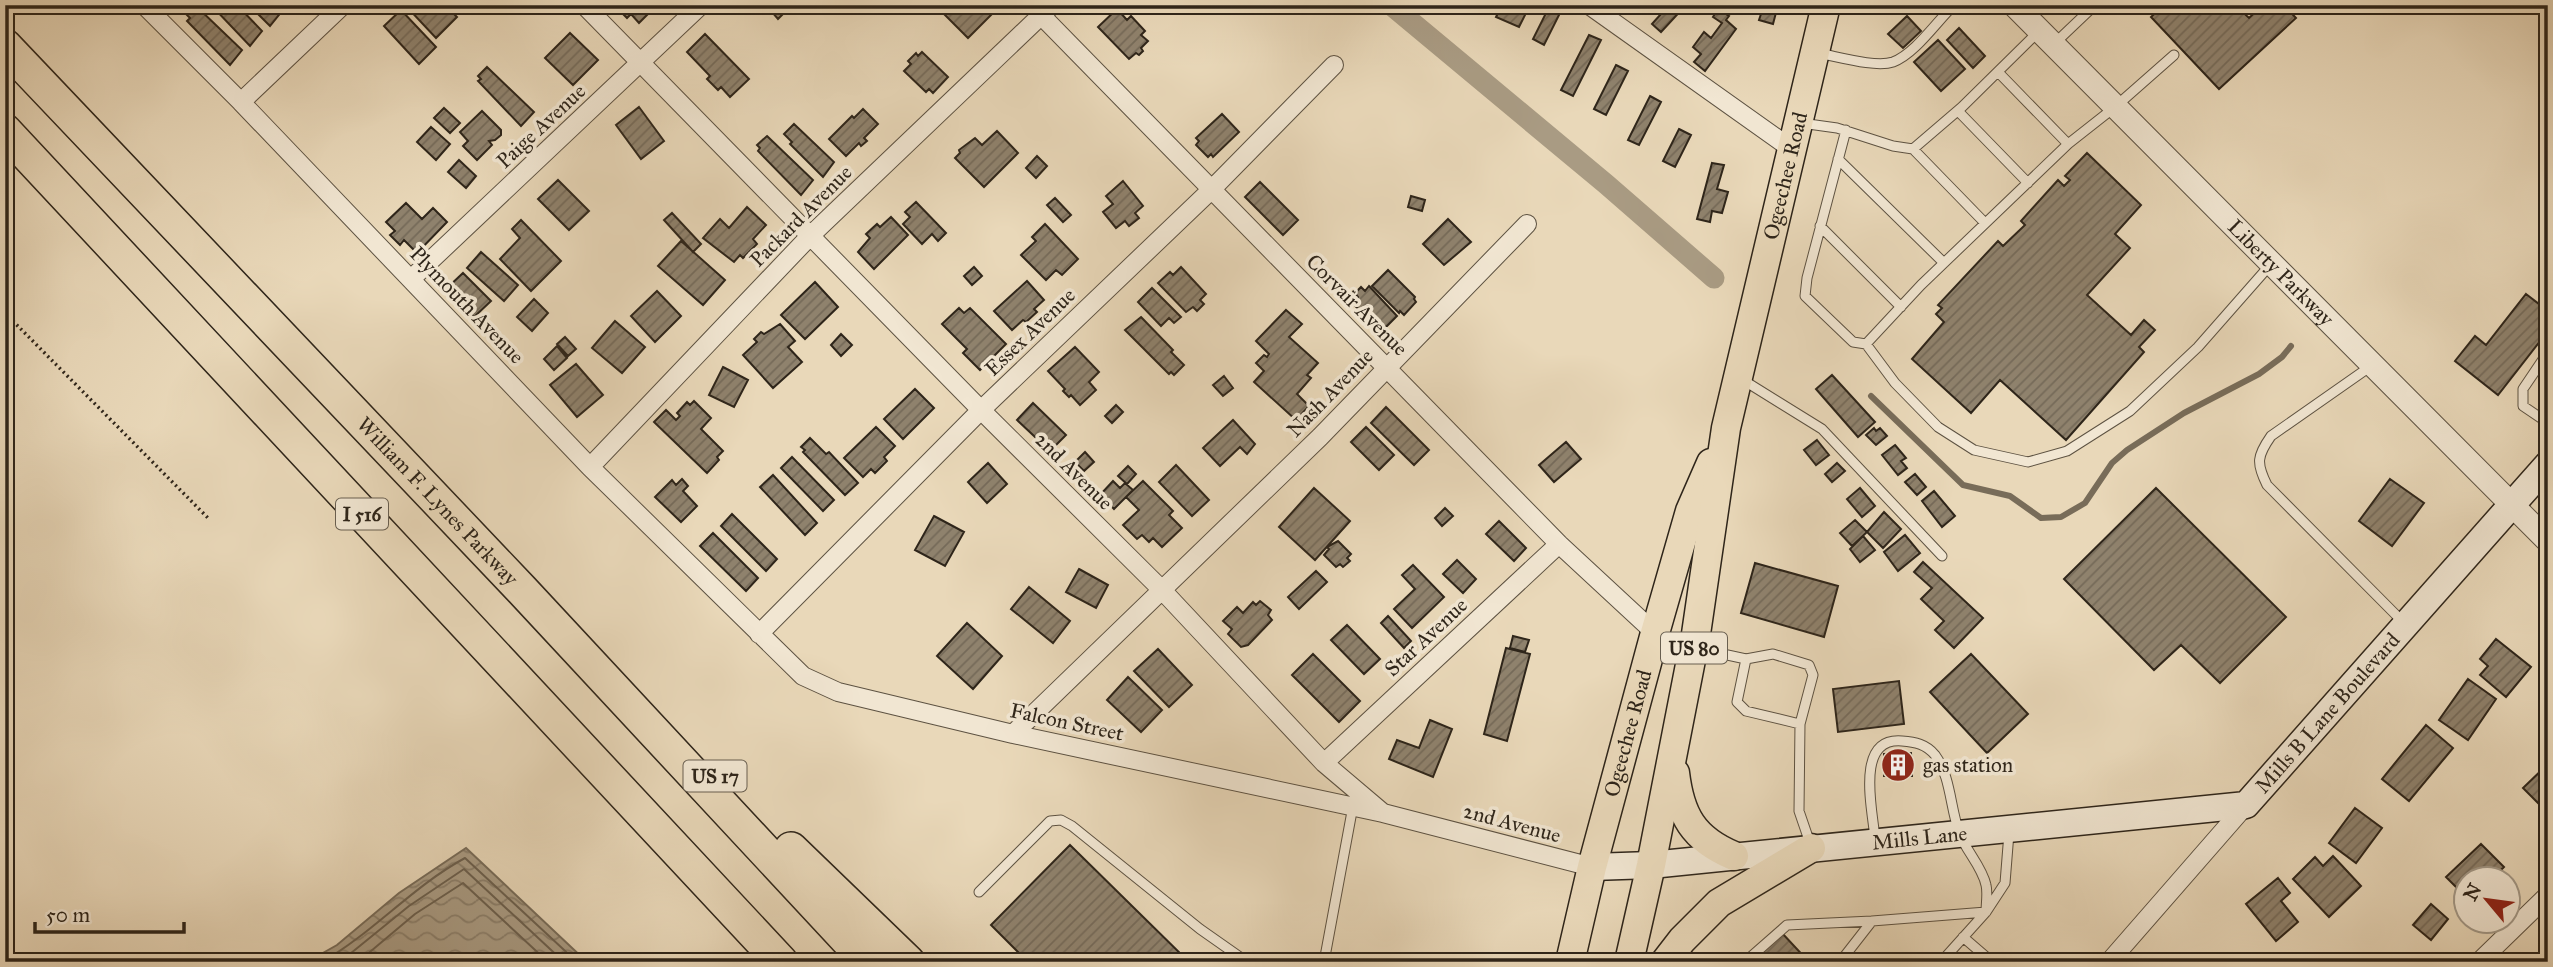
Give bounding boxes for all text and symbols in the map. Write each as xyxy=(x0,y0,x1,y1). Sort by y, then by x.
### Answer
street label: Paige Avenue xyxy=(491,78,591,174)
street label: Ogeechee Road xyxy=(1758,109,1813,242)
street label: Packard Avenue xyxy=(744,159,858,273)
street label: Liberty Parkway xyxy=(2222,214,2340,332)
street label: Plymouth Avenue xyxy=(404,241,530,369)
street label: Corvair Avenue xyxy=(1301,249,1413,361)
street label: Essex Avenue xyxy=(979,282,1081,382)
street label: Nash Avenue xyxy=(1281,343,1379,443)
street label: William F. Lynes Parkway xyxy=(351,411,525,592)
street label: 2nd Avenue xyxy=(1030,427,1119,516)
road number: I 516 xyxy=(336,499,388,530)
street label: Star Avenue xyxy=(1379,592,1473,682)
street label: Mills B Lane Boulevard xyxy=(2250,627,2406,799)
road number: US 80 xyxy=(1661,632,1727,664)
street label: Ogeechee Road xyxy=(1598,666,1658,800)
street label: Falcon Street xyxy=(1008,697,1127,747)
building icon: gas station xyxy=(1879,746,1917,784)
place label: gas station xyxy=(1923,752,2013,778)
road number: US 17 xyxy=(684,761,746,792)
street label: 2nd Avenue xyxy=(1460,798,1564,849)
street label: Mills Lane xyxy=(1871,820,1969,856)
north arrow xyxy=(2452,866,2522,936)
text: N xyxy=(2459,879,2487,905)
scale bar xyxy=(35,890,184,934)
text: 50 m xyxy=(46,902,91,928)

